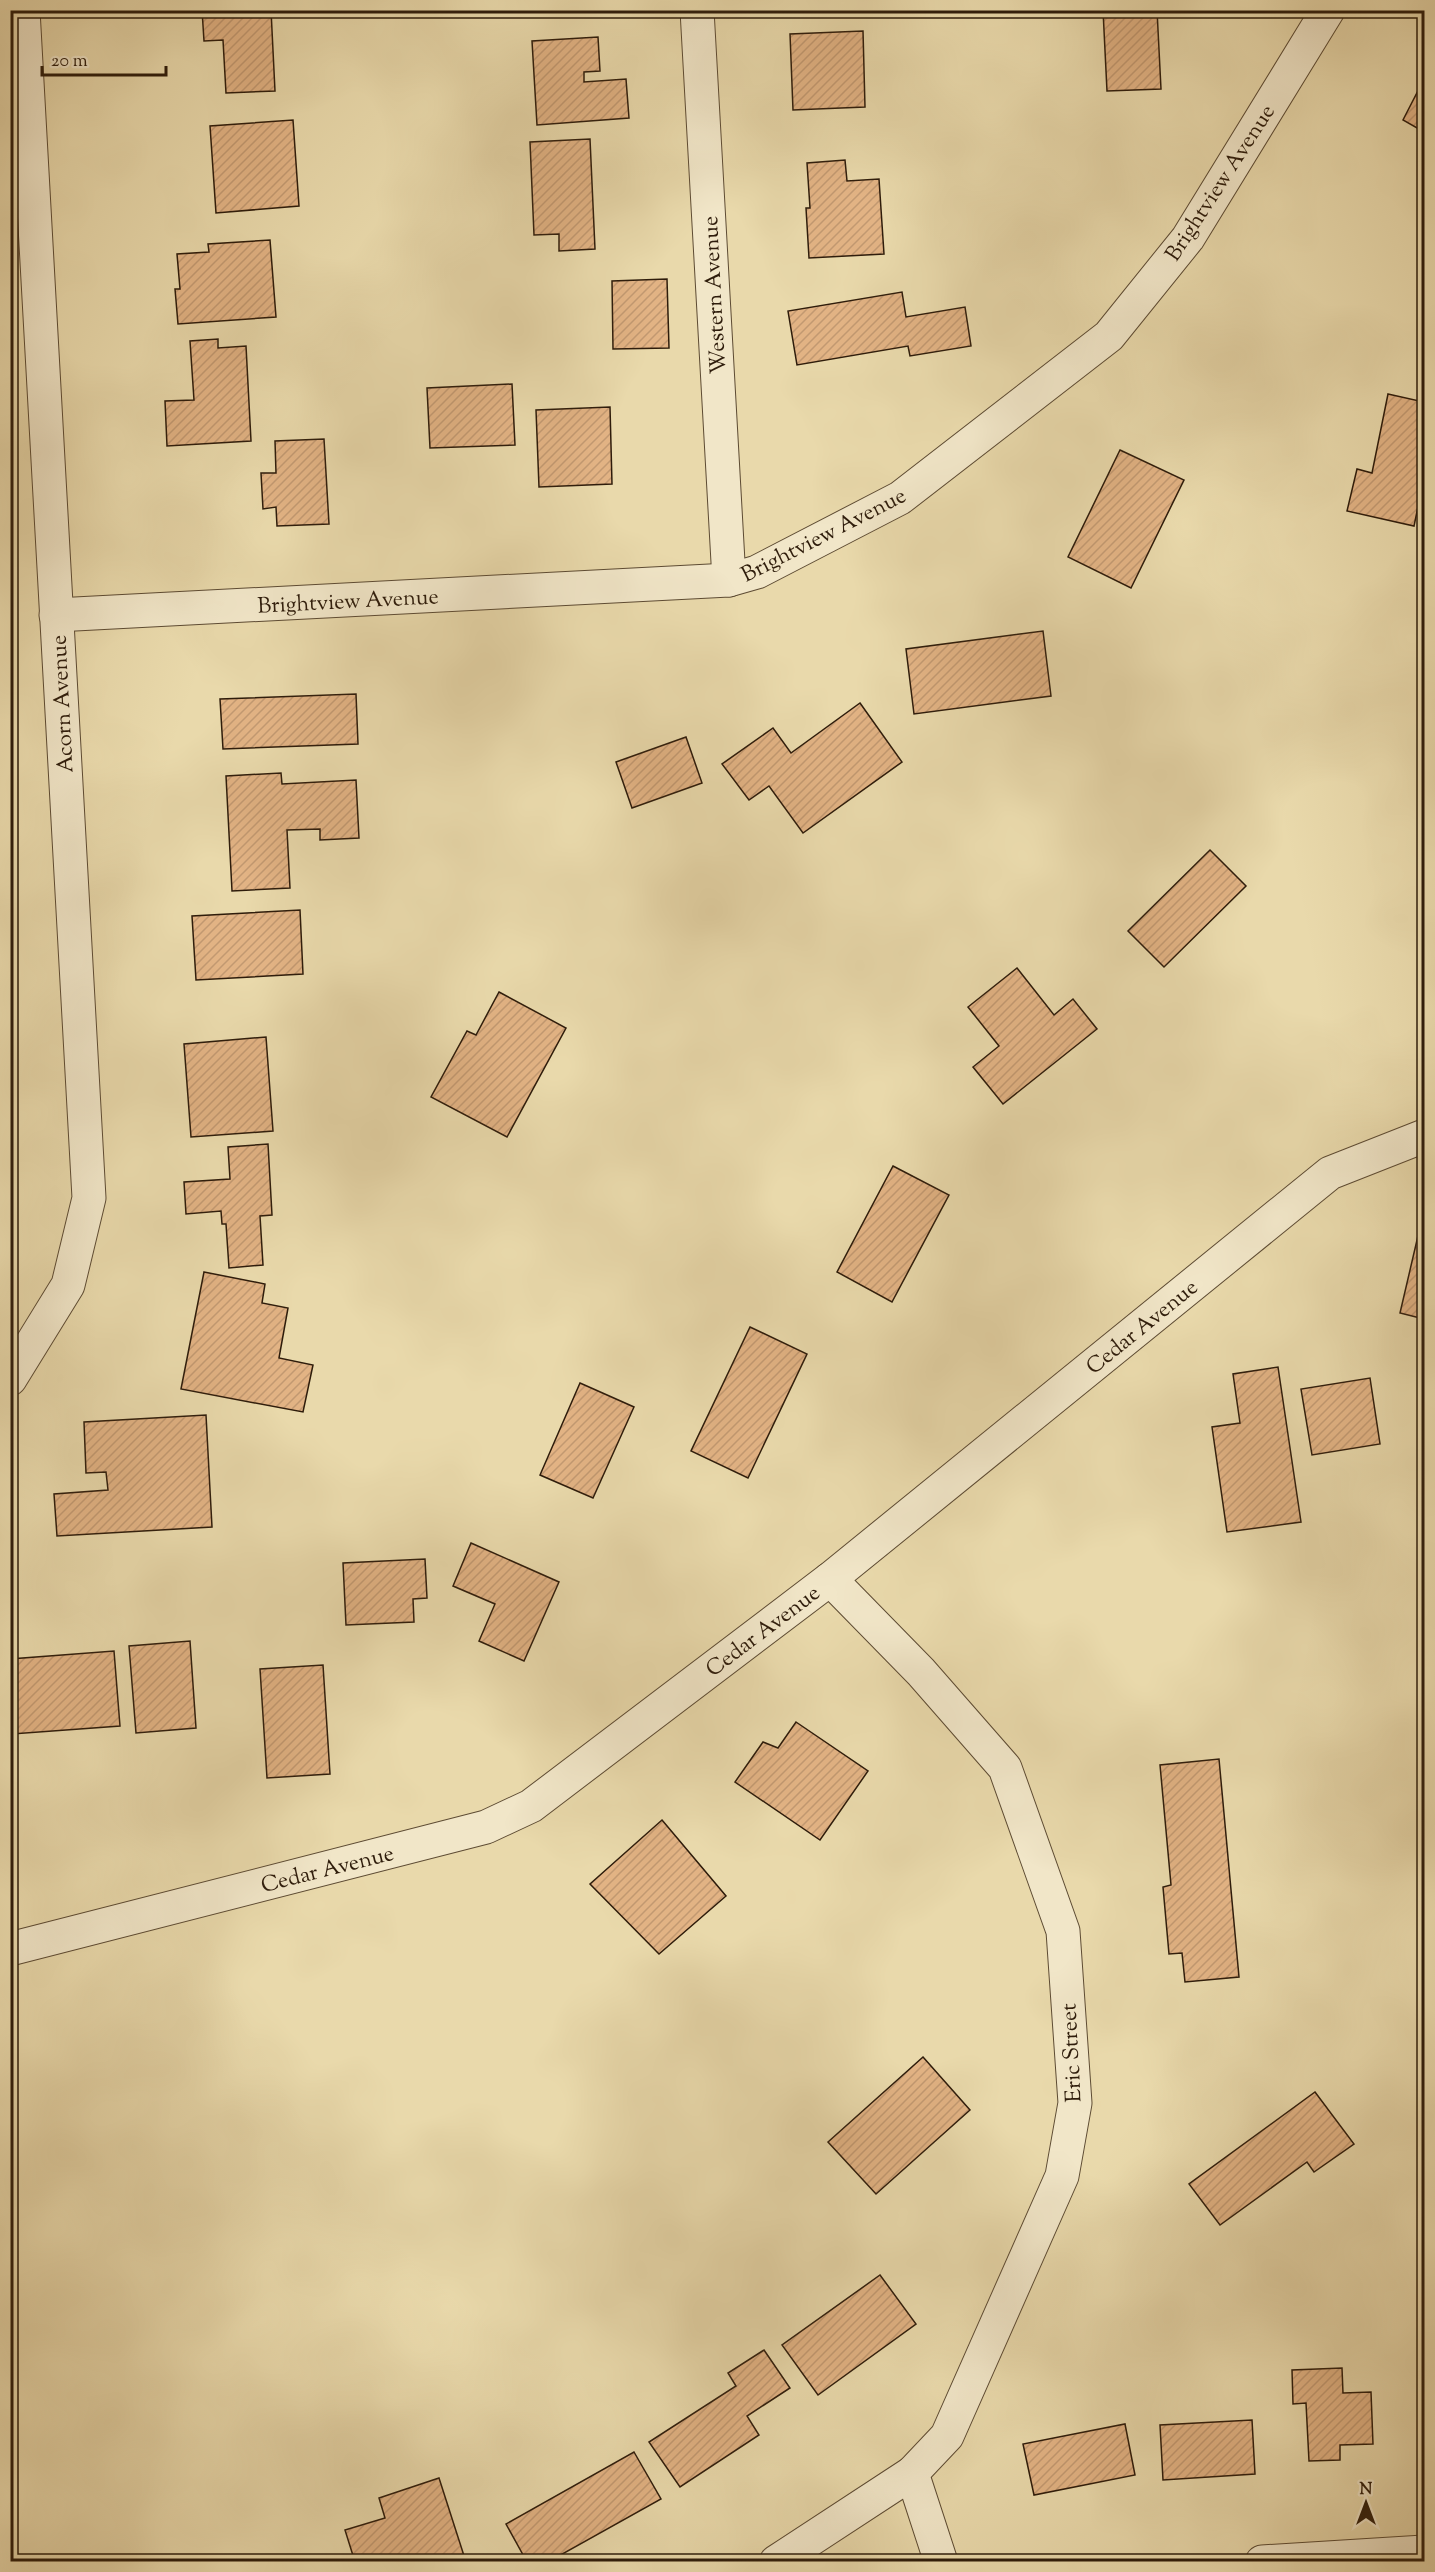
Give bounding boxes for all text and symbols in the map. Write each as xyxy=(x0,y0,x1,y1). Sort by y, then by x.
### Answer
scale bar xyxy=(42,39,166,77)
text: 20 m xyxy=(51,49,88,75)
street label: Brightview Avenue xyxy=(1159,99,1284,268)
street label: Western Avenue xyxy=(696,215,736,375)
street label: Brightview Avenue xyxy=(736,481,912,592)
street label: Brightview Avenue xyxy=(257,582,440,624)
street label: Acorn Avenue xyxy=(44,634,84,774)
street label: Cedar Avenue xyxy=(1080,1273,1206,1384)
street label: Cedar Avenue xyxy=(700,1579,828,1686)
street label: Cedar Avenue xyxy=(258,1839,398,1903)
street label: Eric Street xyxy=(1054,2002,1092,2103)
north arrow xyxy=(1336,2473,1396,2533)
text: N xyxy=(1360,2479,1373,2502)

